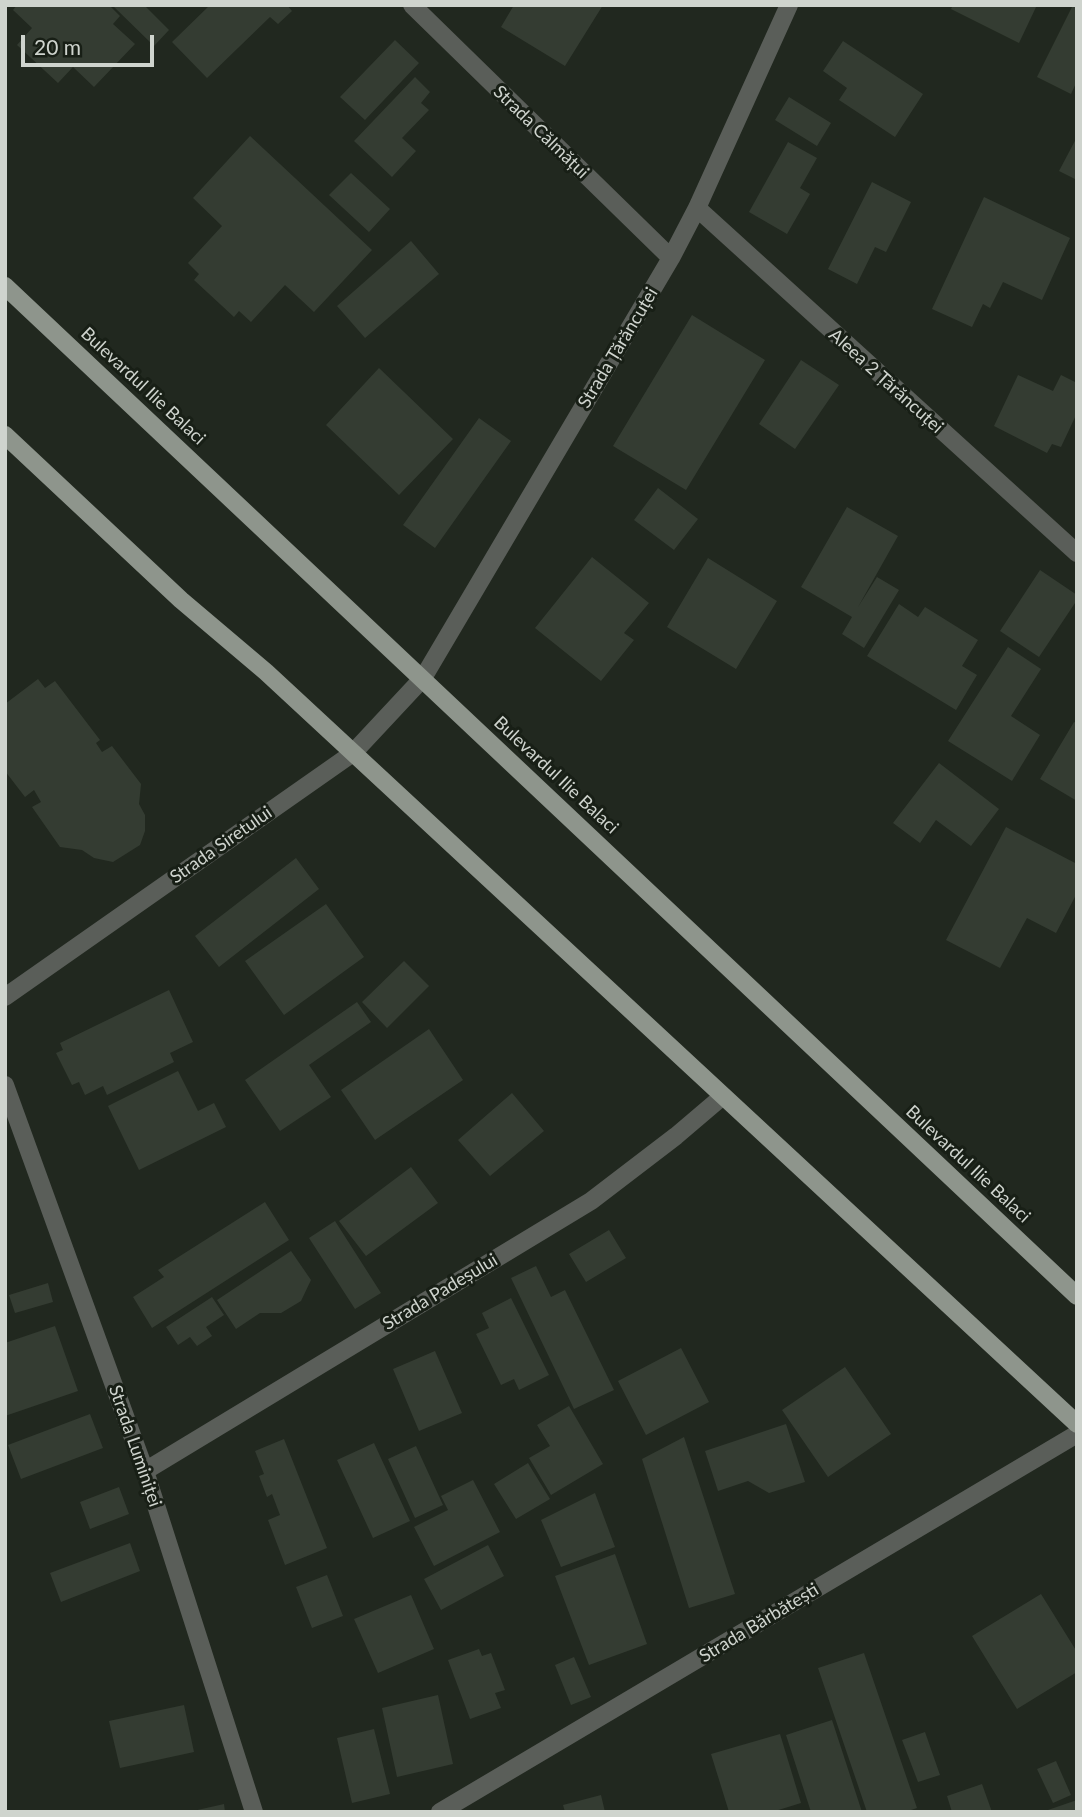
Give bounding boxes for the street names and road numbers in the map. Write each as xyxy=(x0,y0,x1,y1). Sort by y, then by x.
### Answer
street label: Strada Călmățui xyxy=(489,81,593,183)
street label: Strada Țărăncuței xyxy=(574,284,662,412)
street label: Bulevardul Ilie Balaci xyxy=(76,323,210,449)
street label: Aleea 2 Țărăncuței xyxy=(825,324,947,438)
street label: Bulevardul Ilie Balaci xyxy=(489,712,623,838)
street label: Strada Siretului xyxy=(166,802,276,888)
street label: Bulevardul Ilie Balaci xyxy=(901,1101,1035,1227)
street label: Strada Padeșului xyxy=(379,1249,501,1335)
street label: Strada Luminiței xyxy=(104,1382,166,1510)
street label: Strada Bărbătești xyxy=(695,1579,823,1667)

